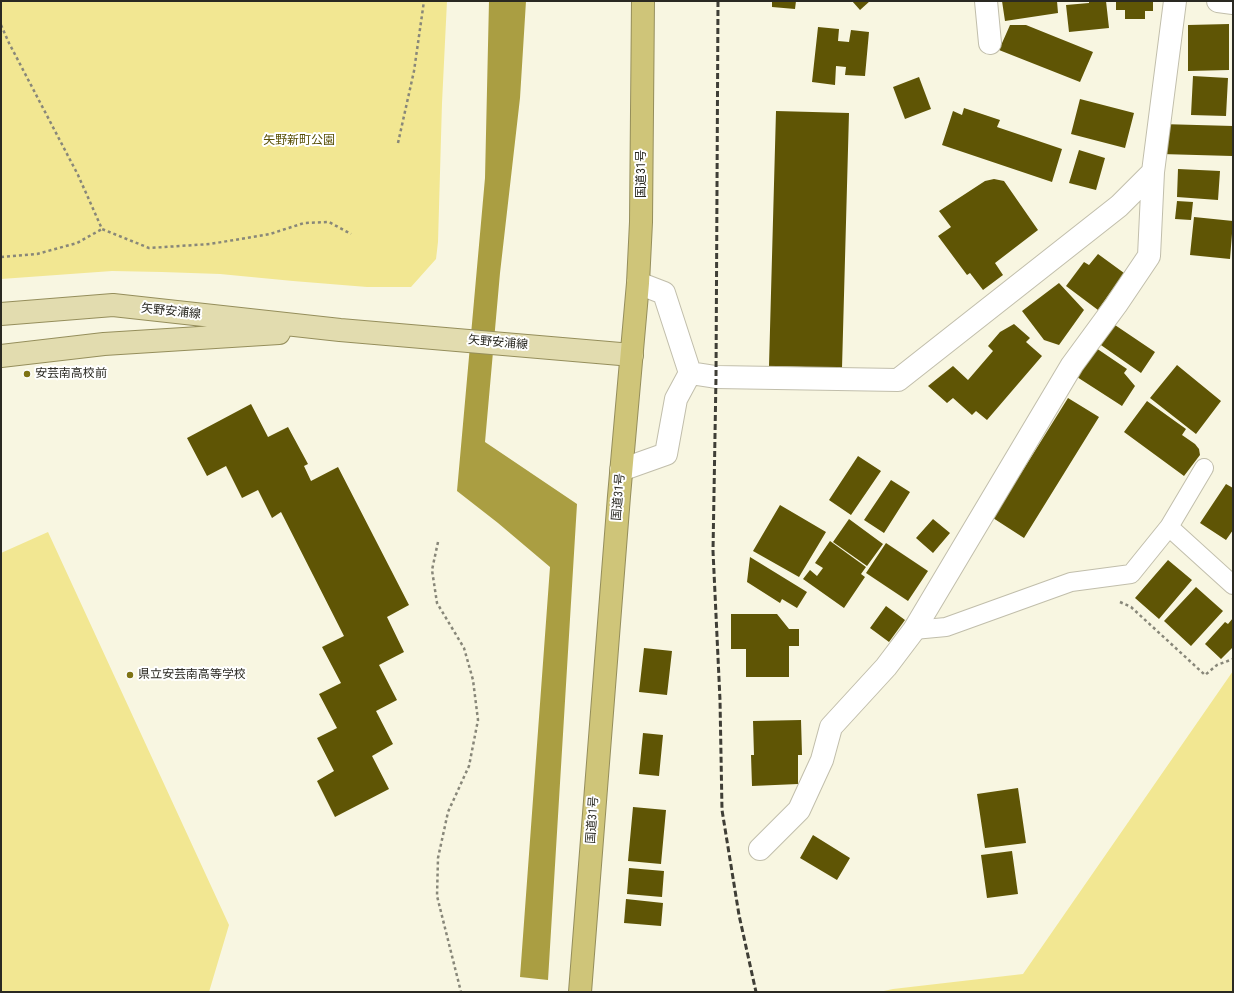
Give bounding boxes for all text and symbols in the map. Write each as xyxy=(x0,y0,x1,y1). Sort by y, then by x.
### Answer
park label: 矢野新町公園 xyxy=(263,134,335,148)
street label: 国道31号 xyxy=(635,150,649,198)
street label: 矢野安浦線 xyxy=(140,302,202,322)
street label: 矢野安浦線 xyxy=(467,333,529,353)
place label: 安芸南高校前 xyxy=(35,367,107,381)
marker: 安芸南高校前 xyxy=(22,369,32,379)
street label: 国道31号 xyxy=(610,473,628,521)
place label: 県立安芸南高等学校 xyxy=(138,668,246,682)
marker: 県立安芸南高等学校 xyxy=(125,670,135,680)
street label: 国道31号 xyxy=(584,796,602,844)

